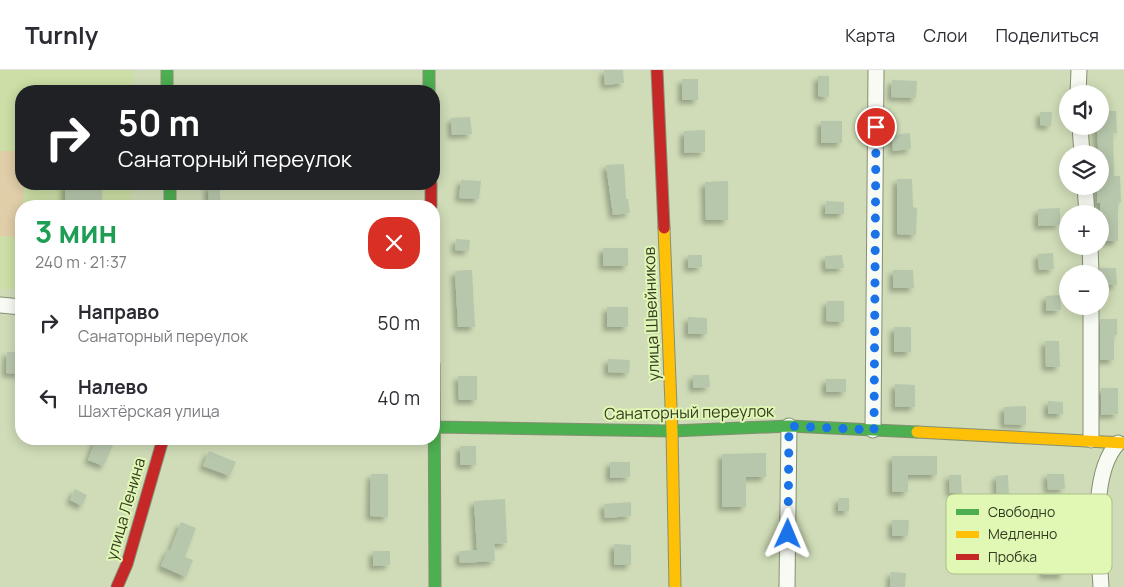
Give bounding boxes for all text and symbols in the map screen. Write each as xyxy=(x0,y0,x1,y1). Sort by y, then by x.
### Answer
text: Turnly xyxy=(25,18,98,51)
text: Карта xyxy=(845,23,895,47)
text: Слои xyxy=(923,23,967,47)
text: Поделиться xyxy=(995,23,1099,47)
map controls xyxy=(1059,85,1109,315)
button: sound xyxy=(1059,85,1109,135)
text: 50 m xyxy=(118,99,200,147)
icon: right xyxy=(35,105,100,170)
pin xyxy=(855,106,897,148)
icon: arrive xyxy=(862,113,890,141)
text: Санаторный переулок xyxy=(118,144,352,174)
button: layers xyxy=(1059,145,1109,195)
button: + xyxy=(1059,205,1109,255)
text: 3 мин xyxy=(35,211,117,252)
button: close xyxy=(368,217,420,269)
street label: улица Швейников xyxy=(638,246,664,381)
text: 240 m · 21:37 xyxy=(35,251,127,273)
button: − xyxy=(1059,265,1109,315)
text: Направо xyxy=(78,299,159,325)
icon: right xyxy=(35,309,63,337)
text: 50 m xyxy=(378,310,420,336)
text: Санаторный переулок xyxy=(78,325,248,347)
text: Налево xyxy=(78,374,148,400)
icon: left xyxy=(35,384,63,412)
text: 40 m xyxy=(377,385,420,411)
text: Шахтёрская улица xyxy=(78,400,220,422)
street label: Санаторный переулок xyxy=(604,400,775,424)
street label: улица Ленина xyxy=(100,455,150,563)
legend xyxy=(946,494,1112,574)
text: Свободно xyxy=(988,502,1055,521)
position arrow xyxy=(761,507,813,559)
text: Медленно xyxy=(988,524,1057,543)
text: Пробка xyxy=(988,547,1037,566)

